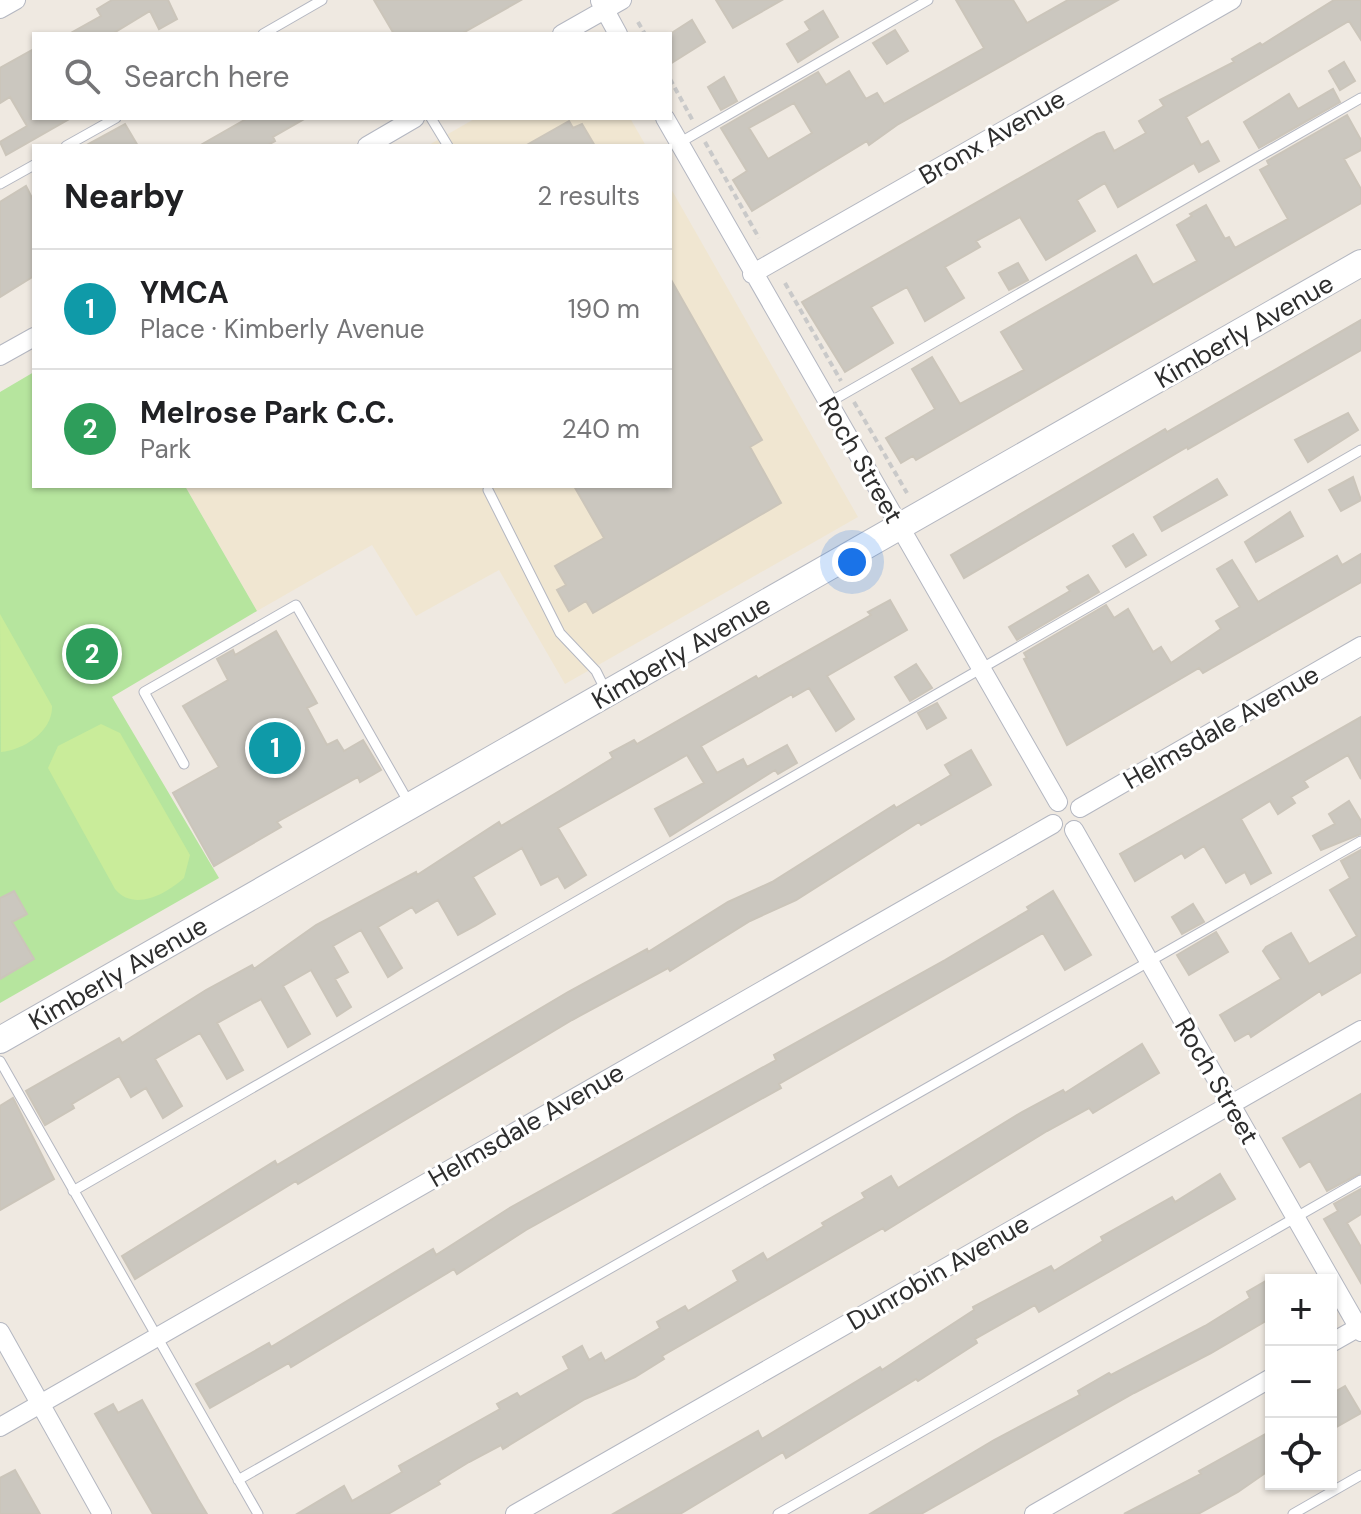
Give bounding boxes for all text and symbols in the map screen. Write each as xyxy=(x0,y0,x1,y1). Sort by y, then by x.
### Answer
search box xyxy=(32,32,672,120)
icon: search xyxy=(60,54,104,98)
text: Search here xyxy=(124,57,290,96)
street label: Bronx Avenue xyxy=(913,81,1071,193)
text: Nearby xyxy=(64,174,184,219)
text: 2 results xyxy=(537,179,640,213)
street label: Kimberly Avenue xyxy=(1149,266,1339,396)
text: YMCA xyxy=(140,273,229,312)
text: 1 xyxy=(85,292,95,326)
text: 190 m xyxy=(568,292,640,326)
text: Place · Kimberly Avenue xyxy=(140,312,424,346)
street label: Roch Street xyxy=(811,391,911,529)
text: Melrose Park C.C. xyxy=(140,393,394,432)
text: 2 xyxy=(82,412,98,446)
text: 240 m xyxy=(562,412,640,446)
text: Park xyxy=(140,432,191,466)
your location xyxy=(832,542,872,582)
street label: Kimberly Avenue xyxy=(586,587,776,717)
pin: 2 xyxy=(66,624,118,684)
street label: Helmsdale Avenue xyxy=(1117,657,1325,797)
pin: 1 xyxy=(249,718,301,778)
street label: Kimberly Avenue xyxy=(23,908,213,1038)
street label: Roch Street xyxy=(1167,1012,1267,1150)
street label: Helmsdale Avenue xyxy=(422,1055,630,1195)
street label: Dunrobin Avenue xyxy=(841,1206,1035,1338)
map controls xyxy=(1265,1274,1337,1490)
button: + xyxy=(1265,1274,1337,1346)
button: − xyxy=(1265,1346,1337,1418)
button: locate xyxy=(1265,1418,1337,1490)

